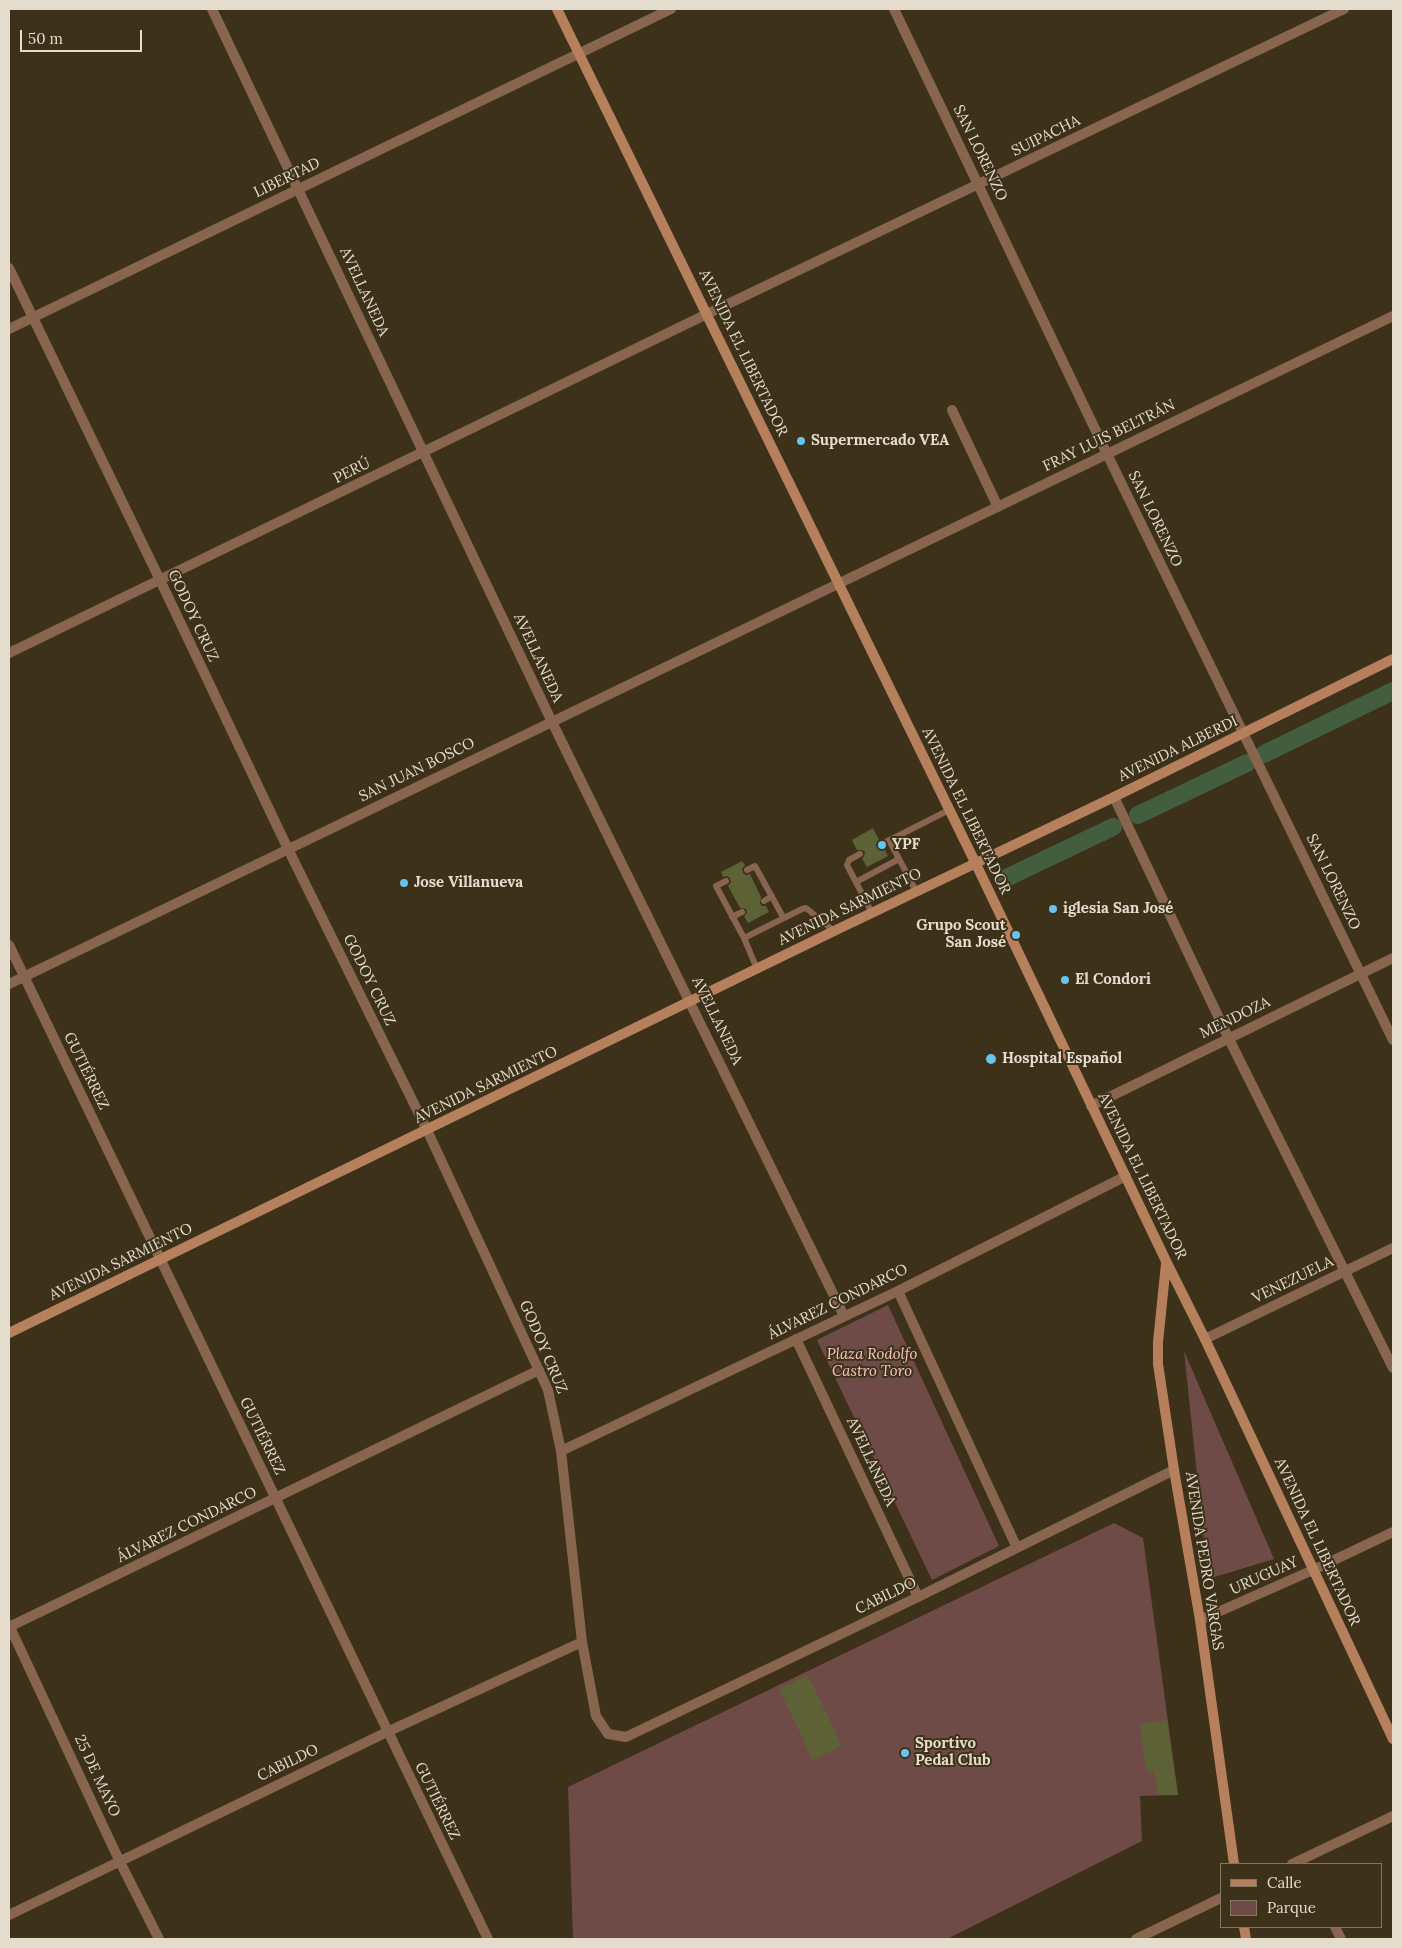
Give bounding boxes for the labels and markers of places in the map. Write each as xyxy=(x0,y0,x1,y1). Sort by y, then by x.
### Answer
place label: Supermercado VEA xyxy=(811,432,949,450)
marker: Supermercado VEA xyxy=(795,435,807,447)
place label: YPF xyxy=(892,836,920,854)
marker: YPF xyxy=(876,839,888,851)
place label: Jose Villanueva xyxy=(414,874,523,892)
marker: Jose Villanueva xyxy=(398,877,410,889)
place label: iglesia San José xyxy=(1063,900,1173,918)
marker: iglesia San José xyxy=(1047,903,1059,915)
place label: Grupo Scout San José xyxy=(916,917,1006,952)
marker: Grupo Scout San José xyxy=(1010,929,1022,941)
place label: El Condori xyxy=(1075,971,1151,989)
marker: El Condori xyxy=(1059,974,1071,986)
place label: Hospital Español xyxy=(1002,1050,1122,1068)
marker: Hospital Español xyxy=(984,1052,998,1066)
place label: Sportivo Pedal Club xyxy=(915,1735,991,1770)
marker: Sportivo Pedal Club xyxy=(899,1747,911,1759)

